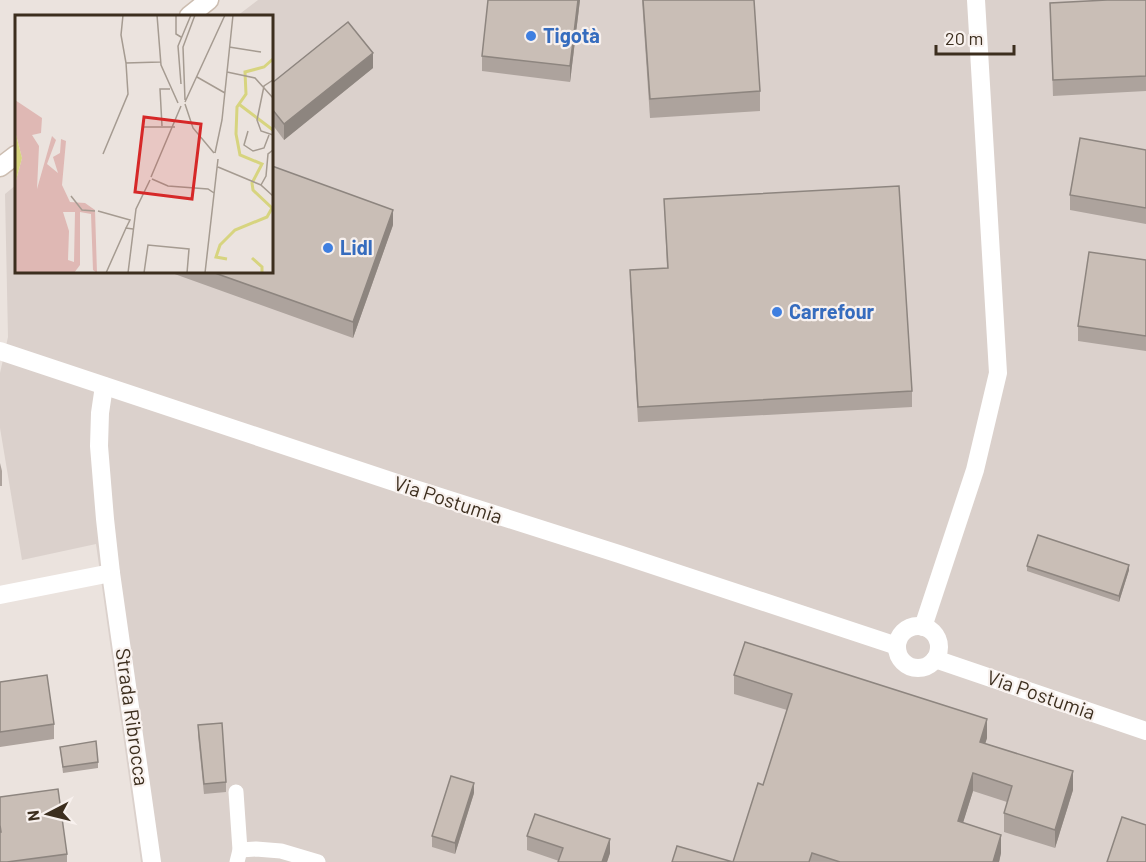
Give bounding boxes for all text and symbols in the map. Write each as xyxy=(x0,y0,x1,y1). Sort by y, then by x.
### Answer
inset map xyxy=(15,15,273,273)
scale bar xyxy=(936,18,1014,56)
place label: Tigotà xyxy=(543,23,600,47)
text: 20 m xyxy=(945,27,983,49)
marker: Tigotà xyxy=(524,29,538,43)
place label: Lidl xyxy=(340,235,373,259)
marker: Lidl xyxy=(321,241,335,255)
place label: Carrefour xyxy=(789,299,875,323)
marker: Carrefour xyxy=(770,305,784,319)
street label: Via Postumia xyxy=(391,470,506,528)
street label: Strada Ribrocca xyxy=(111,646,155,787)
street label: Via Postumia xyxy=(984,664,1099,724)
north arrow xyxy=(18,784,78,844)
text: N xyxy=(23,809,43,822)

